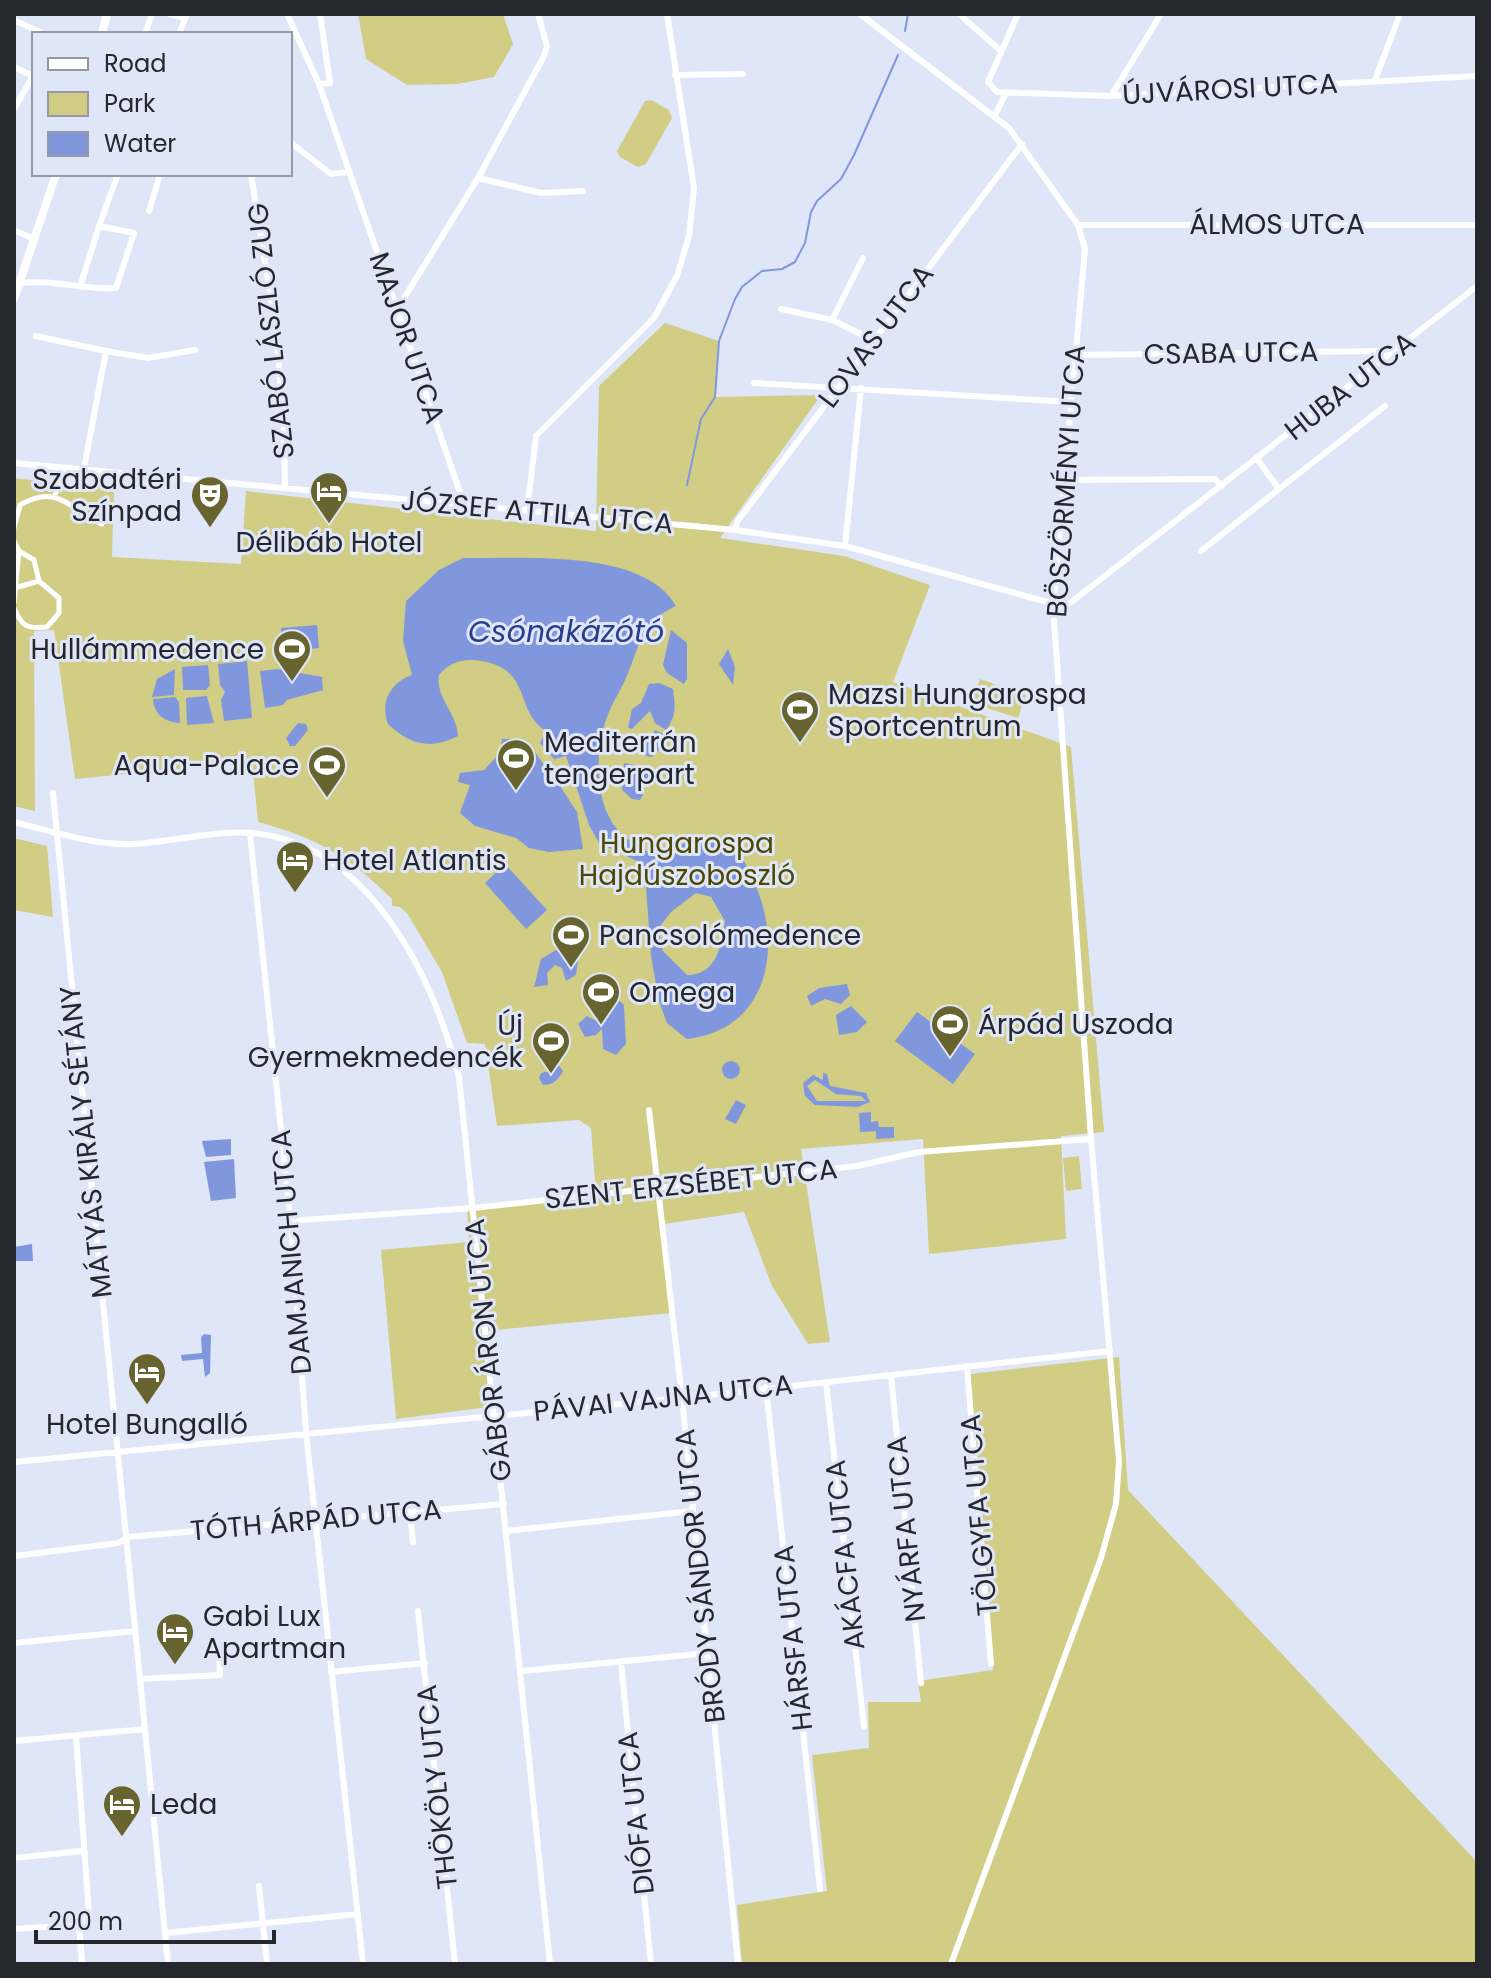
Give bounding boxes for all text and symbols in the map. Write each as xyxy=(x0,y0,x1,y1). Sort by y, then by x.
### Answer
legend xyxy=(32,32,292,176)
text: Road xyxy=(104,47,166,80)
street label: ÚJVÁROSI UTCA xyxy=(1121,64,1339,114)
text: Park xyxy=(104,87,156,120)
text: Water xyxy=(104,127,176,160)
street label: SZABÓ LÁSZLÓ ZUG xyxy=(238,201,304,461)
street label: ÁLMOS UTCA xyxy=(1189,205,1365,244)
street label: MAJOR UTCA xyxy=(359,247,455,429)
street label: LOVAS UTCA xyxy=(809,256,943,416)
street label: HUBA UTCA xyxy=(1276,323,1424,449)
street label: CSABA UTCA xyxy=(1143,332,1319,374)
street label: BÖSZÖRMÉNYI UTCA xyxy=(1037,343,1095,619)
place label: Szabadtéri Színpad xyxy=(32,460,182,531)
hotel icon: Délibáb Hotel xyxy=(308,470,350,525)
theatre icon: Szabadtéri Színpad xyxy=(189,474,231,529)
street label: JÓZSEF ATTILA UTCA xyxy=(399,481,675,543)
place label: Délibáb Hotel xyxy=(236,523,422,562)
water label: Csónakázótó xyxy=(468,610,664,653)
sports icon: Hullámmedence xyxy=(271,628,313,683)
place label: Hullámmedence xyxy=(30,630,264,669)
place label: Mazsi Hungarospa Sportcentrum xyxy=(828,675,1087,746)
sports icon: Mazsi Hungarospa Sportcentrum xyxy=(779,689,821,744)
place label: Mediterrán tengerpart xyxy=(544,723,697,794)
sports icon: Mediterrán tengerpart xyxy=(495,737,537,792)
sports icon: Aqua-Palace xyxy=(306,744,348,799)
place label: Aqua-Palace xyxy=(114,746,299,785)
park label: Hungarospa Hajdúszoboszló xyxy=(579,824,795,895)
hotel icon: Hotel Atlantis xyxy=(274,839,316,894)
place label: Hotel Atlantis xyxy=(323,841,507,880)
sports icon: Pancsolómedence xyxy=(550,914,592,969)
place label: Pancsolómedence xyxy=(599,916,861,955)
sports icon: Omega xyxy=(580,971,622,1026)
place label: Omega xyxy=(629,973,735,1012)
street label: MÁTYÁS KIRÁLY SÉTÁNY xyxy=(50,984,122,1300)
sports icon: Árpád Uszoda xyxy=(929,1003,971,1058)
place label: Árpád Uszoda xyxy=(978,1005,1174,1044)
place label: Új Gyermekmedencék xyxy=(248,1006,524,1077)
sports icon: Új Gyermekmedencék xyxy=(530,1020,572,1075)
street label: DAMJANICH UTCA xyxy=(261,1128,321,1376)
street label: SZENT ERZSÉBET UTCA xyxy=(543,1149,839,1219)
street label: GÁBOR ÁRON UTCA xyxy=(455,1217,521,1483)
hotel icon: Hotel Bungalló xyxy=(126,1351,168,1406)
street label: PÁVAI VAJNA UTCA xyxy=(531,1365,795,1431)
place label: Hotel Bungalló xyxy=(46,1405,248,1444)
street label: TÖLGYFA UTCA xyxy=(951,1412,1007,1618)
street label: BRÓDY SÁNDOR UTCA xyxy=(665,1427,735,1725)
street label: NYÁRFA UTCA xyxy=(877,1434,935,1624)
street label: AKÁCFA UTCA xyxy=(816,1458,874,1652)
street label: TÓTH ÁRPÁD UTCA xyxy=(189,1490,443,1550)
street label: HÁRSFA UTCA xyxy=(764,1543,822,1733)
place label: Gabi Lux Apartman xyxy=(203,1597,346,1668)
hotel icon: Gabi Lux Apartman xyxy=(154,1611,196,1666)
street label: THÖKÖLY UTCA xyxy=(407,1683,467,1891)
street label: DIÓFA UTCA xyxy=(608,1730,664,1896)
hotel icon: Leda xyxy=(101,1783,143,1838)
place label: Leda xyxy=(150,1785,217,1824)
scale bar xyxy=(36,1894,274,1944)
text: 200 m xyxy=(48,1905,123,1938)

